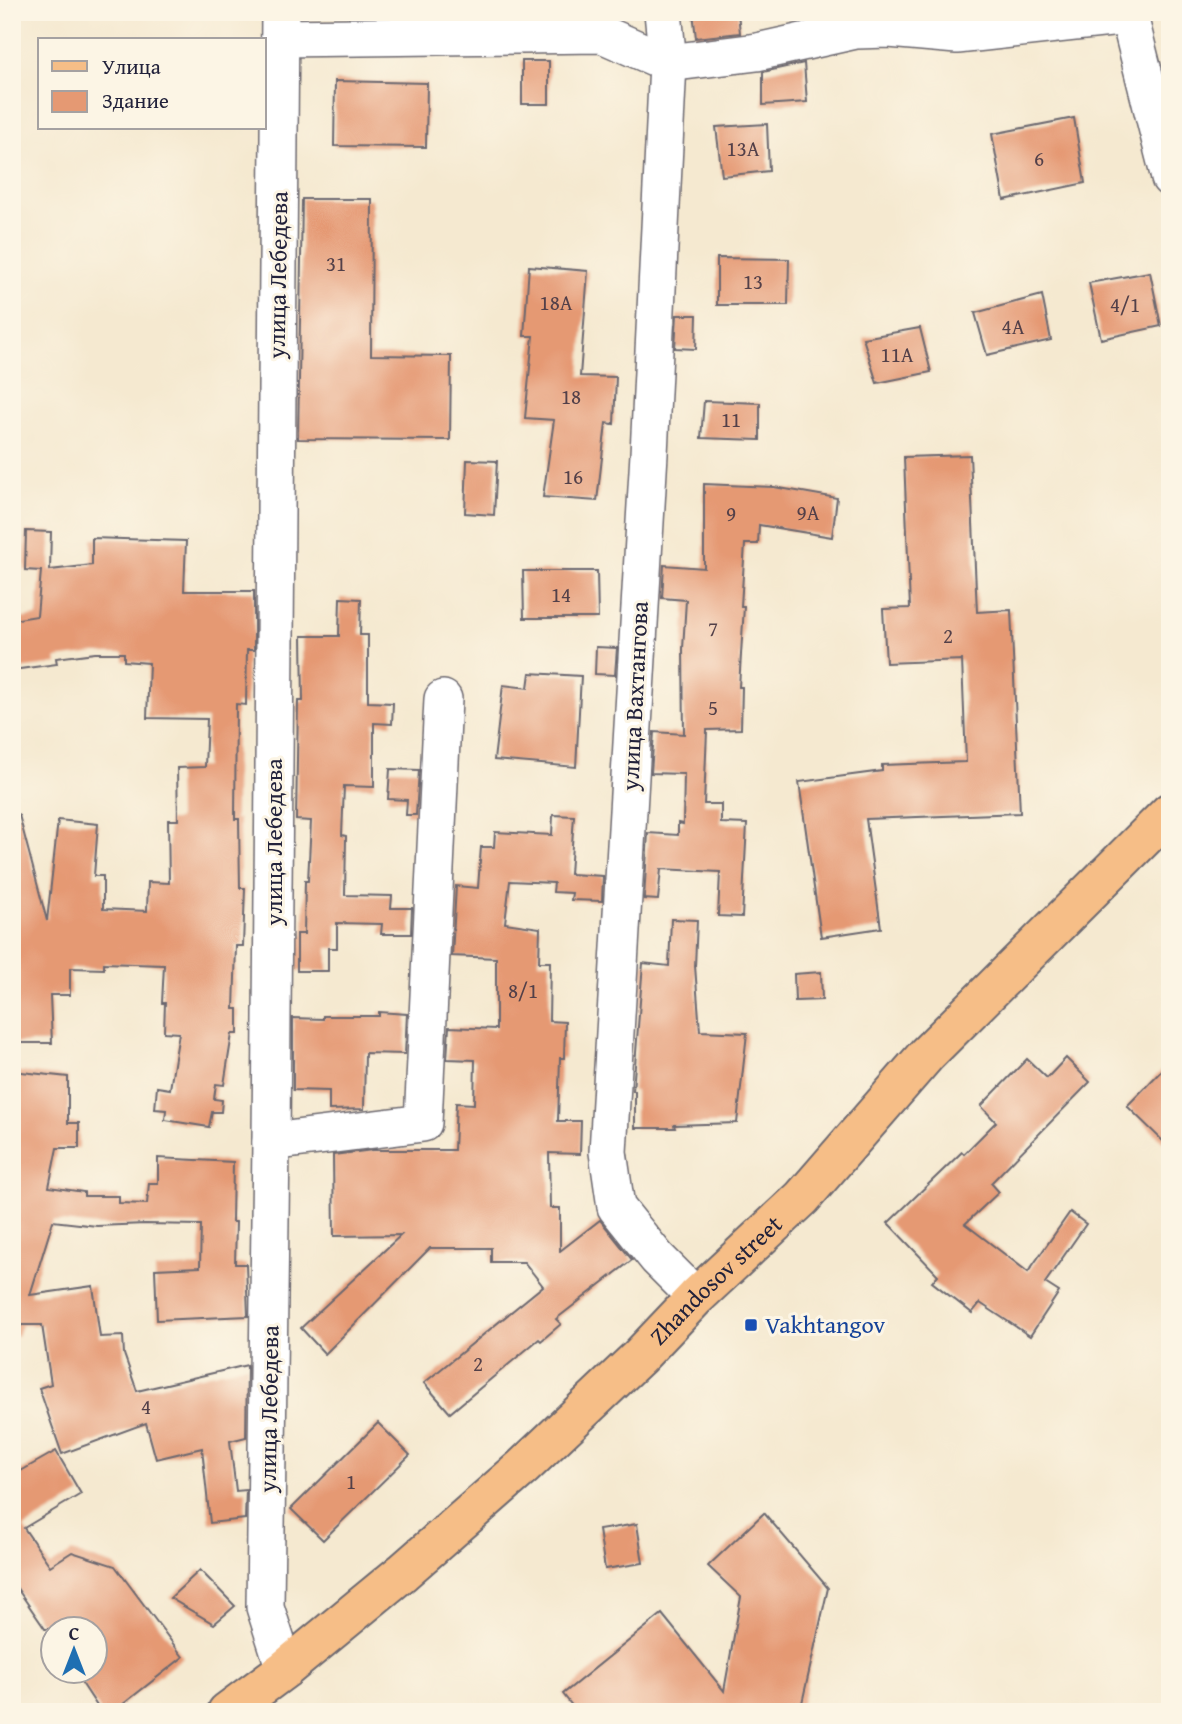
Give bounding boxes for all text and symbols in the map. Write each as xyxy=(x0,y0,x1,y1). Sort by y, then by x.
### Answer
legend xyxy=(38,38,266,130)
text: Улица xyxy=(102,51,161,82)
text: Здание xyxy=(102,85,169,116)
house number: 13А xyxy=(727,133,760,164)
house number: 6 xyxy=(1034,143,1044,174)
street label: улица Лебедева xyxy=(259,190,296,360)
house number: 31 xyxy=(326,248,346,279)
house number: 13 xyxy=(743,266,763,297)
house number: 18А xyxy=(540,287,573,318)
house number: 4/1 xyxy=(1110,289,1140,320)
house number: 4А xyxy=(1002,311,1025,342)
house number: 11А xyxy=(881,339,914,370)
house number: 18 xyxy=(561,381,581,412)
house number: 11 xyxy=(721,404,741,435)
house number: 16 xyxy=(563,461,583,492)
house number: 9А xyxy=(797,497,820,528)
house number: 9 xyxy=(726,498,736,529)
house number: 14 xyxy=(551,579,571,610)
street label: улица Вахтангова xyxy=(612,600,657,793)
house number: 7 xyxy=(708,613,718,644)
house number: 2 xyxy=(943,620,953,651)
house number: 5 xyxy=(708,692,718,723)
street label: улица Лебедева xyxy=(256,758,291,927)
house number: 8/1 xyxy=(508,975,538,1006)
street label: Zhandosov street xyxy=(641,1207,790,1353)
place label: Vakhtangov xyxy=(765,1307,885,1342)
marker: Vakhtangov xyxy=(743,1317,759,1333)
street label: улица Лебедева xyxy=(250,1324,287,1494)
house number: 2 xyxy=(473,1348,483,1379)
house number: 4 xyxy=(141,1391,151,1422)
house number: 1 xyxy=(346,1466,356,1497)
north arrow xyxy=(38,1616,108,1686)
text: С xyxy=(69,1619,80,1647)

